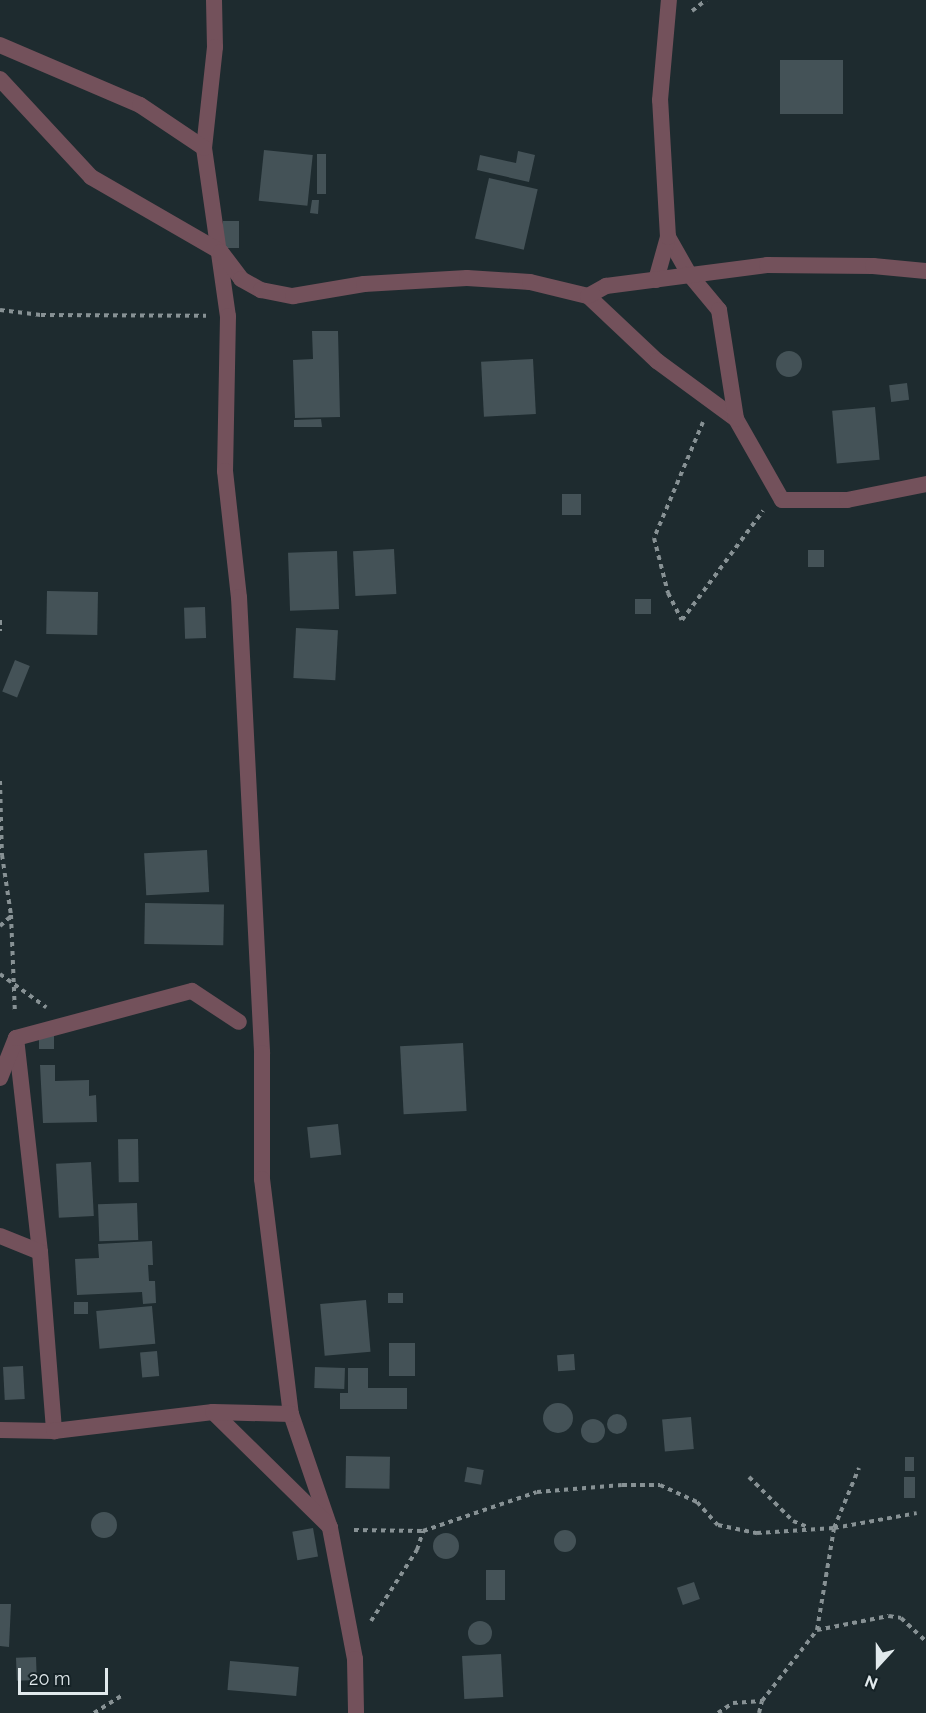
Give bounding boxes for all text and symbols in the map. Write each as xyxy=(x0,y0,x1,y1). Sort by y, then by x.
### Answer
north arrow xyxy=(848,1635,908,1695)
scale bar xyxy=(21,1656,111,1694)
text: 20 m xyxy=(29,1668,71,1689)
text: N xyxy=(862,1671,880,1693)

